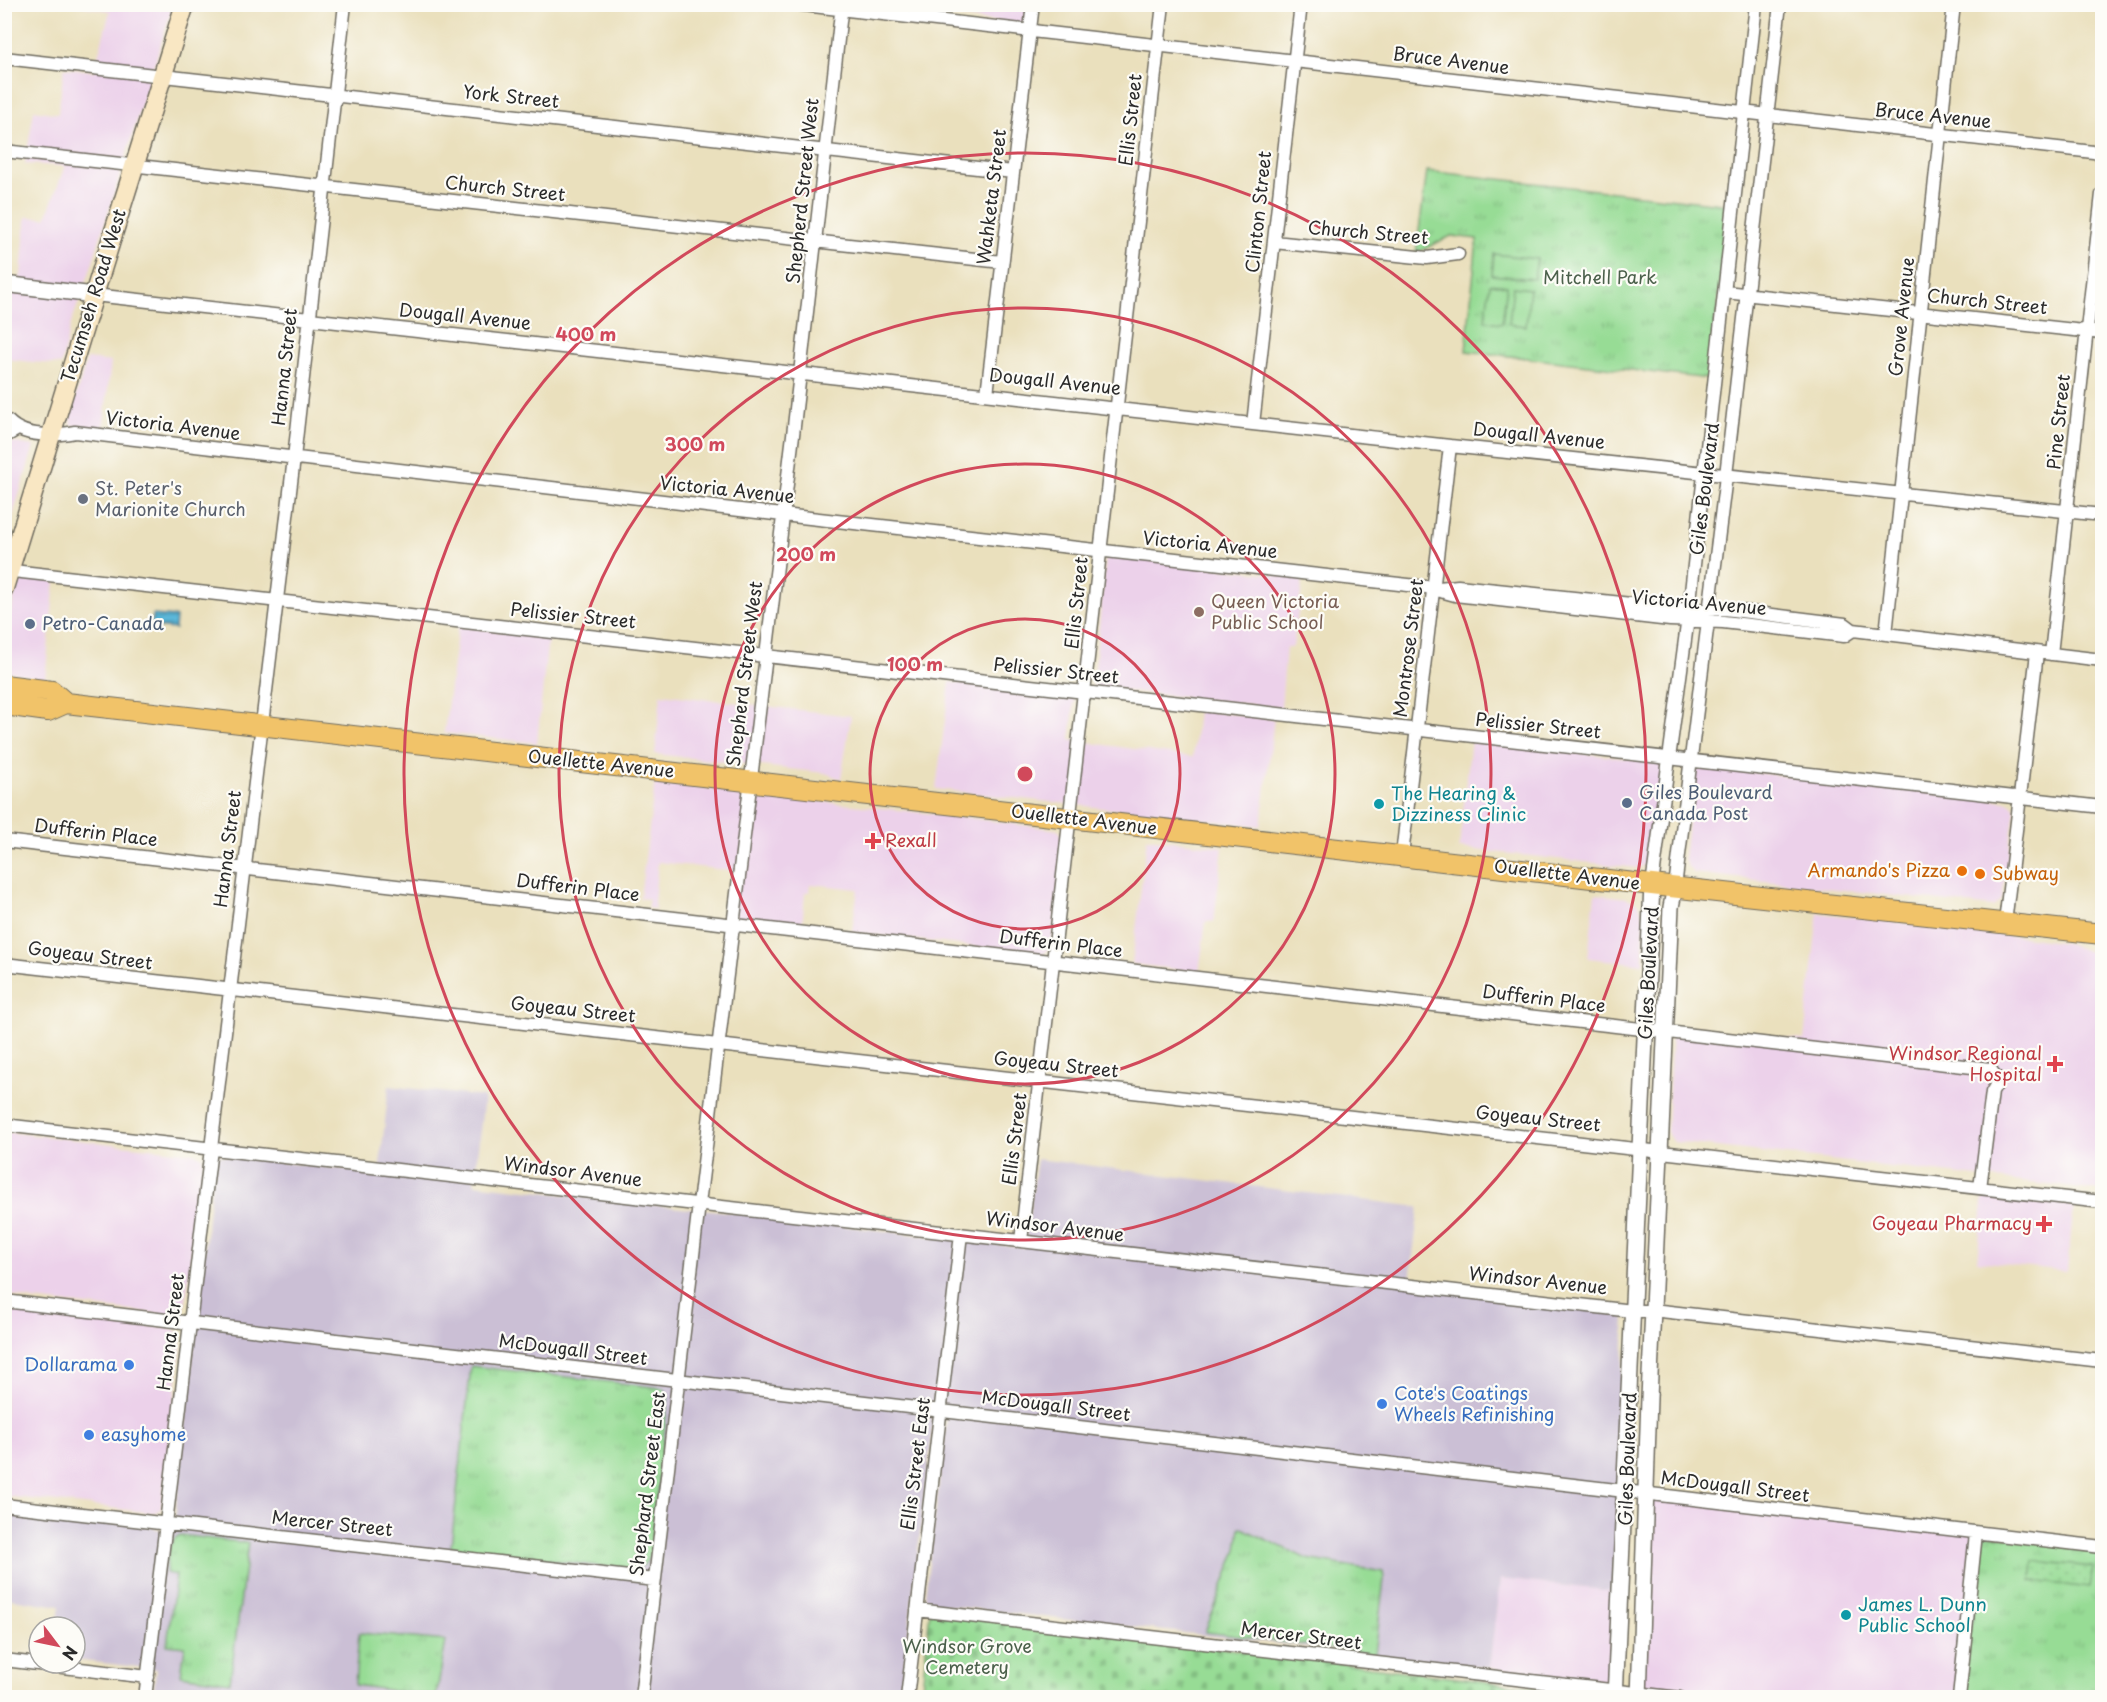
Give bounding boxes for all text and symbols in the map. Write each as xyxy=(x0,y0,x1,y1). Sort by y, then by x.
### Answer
street label: Bruce Avenue xyxy=(1391,39,1511,80)
street label: Ellis Street xyxy=(1111,72,1148,167)
street label: York Street xyxy=(462,77,561,114)
street label: Bruce Avenue xyxy=(1874,95,1993,134)
street label: Shepherd Street West xyxy=(778,97,825,285)
street label: Wahketa Street xyxy=(969,128,1012,266)
street label: Clinton Street xyxy=(1238,149,1277,274)
street label: Church Street xyxy=(443,168,567,207)
street label: Tecumseh Road West xyxy=(53,205,132,386)
street label: Church Street xyxy=(1307,213,1430,250)
street label: Grove Avenue xyxy=(1881,256,1920,378)
park label: Mitchell Park xyxy=(1543,263,1657,290)
street label: Church Street xyxy=(1925,281,2049,320)
street label: Dougall Avenue xyxy=(398,295,533,336)
street label: Hanna Street xyxy=(264,307,303,427)
text: 400 m xyxy=(556,320,616,347)
street label: Dougall Avenue xyxy=(988,360,1123,401)
street label: Pine Street xyxy=(2039,373,2076,471)
street label: Victoria Avenue xyxy=(104,403,242,446)
street label: Dougall Avenue xyxy=(1472,414,1607,455)
street label: Giles Boulevard xyxy=(1682,421,1725,557)
text: 300 m xyxy=(665,430,725,457)
street label: Victoria Avenue xyxy=(658,468,796,509)
place label: St. Peter's Marionite Church xyxy=(95,474,246,522)
marker: St. Peter's Marionite Church xyxy=(76,492,90,506)
street label: Victoria Avenue xyxy=(1141,523,1279,564)
text: 200 m xyxy=(776,540,836,567)
street label: Ellis Street xyxy=(1057,555,1094,650)
street label: Montrose Street xyxy=(1386,577,1429,719)
street label: Shepherd Street West xyxy=(719,580,768,768)
street label: Victoria Avenue xyxy=(1630,582,1768,621)
place label: Queen Victoria Public School xyxy=(1211,587,1340,635)
street label: Pelissier Street xyxy=(509,594,637,635)
marker: Queen Victoria Public School xyxy=(1192,605,1206,619)
place label: Petro-Canada xyxy=(42,609,165,636)
marker: Petro-Canada xyxy=(23,617,37,631)
street label: Pelissier Street xyxy=(992,649,1120,690)
text: 100 m xyxy=(887,650,943,677)
street label: Pelissier Street xyxy=(1474,704,1602,745)
street label: Ouellette Avenue xyxy=(527,741,676,784)
centre of rings xyxy=(1015,764,1035,784)
place label: Giles Boulevard Canada Post xyxy=(1639,778,1773,826)
place label: The Hearing & Dizziness Clinic xyxy=(1391,779,1526,827)
street label: Hanna Street xyxy=(206,789,247,909)
street label: Ouellette Avenue xyxy=(1010,796,1159,841)
marker: Giles Boulevard Canada Post xyxy=(1620,796,1634,810)
marker: The Hearing & Dizziness Clinic xyxy=(1372,797,1386,811)
street label: Dufferin Place xyxy=(33,811,159,852)
place label: Rexall xyxy=(885,826,937,853)
marker: Rexall xyxy=(866,834,880,848)
street label: Ouellette Avenue xyxy=(1493,851,1642,896)
place label: Armando's Pizza xyxy=(1808,856,1951,883)
place label: Subway xyxy=(1992,859,2059,886)
marker: Armando's Pizza xyxy=(1955,864,1969,878)
street label: Dufferin Place xyxy=(515,866,641,907)
marker: Subway xyxy=(1973,867,1987,881)
street label: Giles Boulevard xyxy=(1631,906,1664,1040)
street label: Dufferin Place xyxy=(998,922,1124,963)
street label: Goyeau Street xyxy=(26,933,154,976)
street label: Dufferin Place xyxy=(1481,977,1607,1018)
street label: Goyeau Street xyxy=(509,989,637,1028)
place label: Windsor Regional Hospital xyxy=(1889,1039,2042,1087)
street label: Goyeau Street xyxy=(992,1044,1120,1083)
marker: Windsor Regional Hospital xyxy=(2046,1055,2064,1073)
street label: Ellis Street xyxy=(994,1091,1033,1187)
street label: Goyeau Street xyxy=(1474,1098,1602,1137)
street label: Windsor Avenue xyxy=(503,1149,644,1192)
street label: Windsor Avenue xyxy=(985,1204,1126,1247)
place label: Goyeau Pharmacy xyxy=(1872,1209,2032,1236)
marker: Goyeau Pharmacy xyxy=(2037,1217,2051,1231)
street label: Windsor Avenue xyxy=(1468,1259,1609,1300)
street label: Hanna Street xyxy=(149,1272,190,1392)
street label: McDougall Street xyxy=(497,1326,649,1371)
place label: Dollarama xyxy=(24,1350,118,1377)
marker: Dollarama xyxy=(122,1358,136,1372)
place label: Cote's Coatings Wheels Refinishing xyxy=(1394,1379,1555,1427)
street label: McDougall Street xyxy=(980,1382,1132,1427)
street label: Shephard Street East xyxy=(622,1390,671,1577)
street label: Giles Boulevard xyxy=(1611,1392,1642,1526)
street label: Ellis Street East xyxy=(893,1396,936,1532)
marker: Cote's Coatings Wheels Refinishing xyxy=(1375,1397,1389,1411)
place label: easyhome xyxy=(101,1420,186,1447)
marker: easyhome xyxy=(82,1428,96,1442)
street label: McDougall Street xyxy=(1659,1463,1811,1508)
street label: Mercer Street xyxy=(270,1503,394,1542)
place label: James L. Dunn Public School xyxy=(1858,1590,1987,1638)
marker: James L. Dunn Public School xyxy=(1839,1608,1853,1622)
street label: Mercer Street xyxy=(1239,1614,1363,1655)
north arrow xyxy=(27,1615,87,1675)
park label: Windsor Grove Cemetery xyxy=(902,1632,1032,1680)
text: N xyxy=(57,1642,84,1665)

